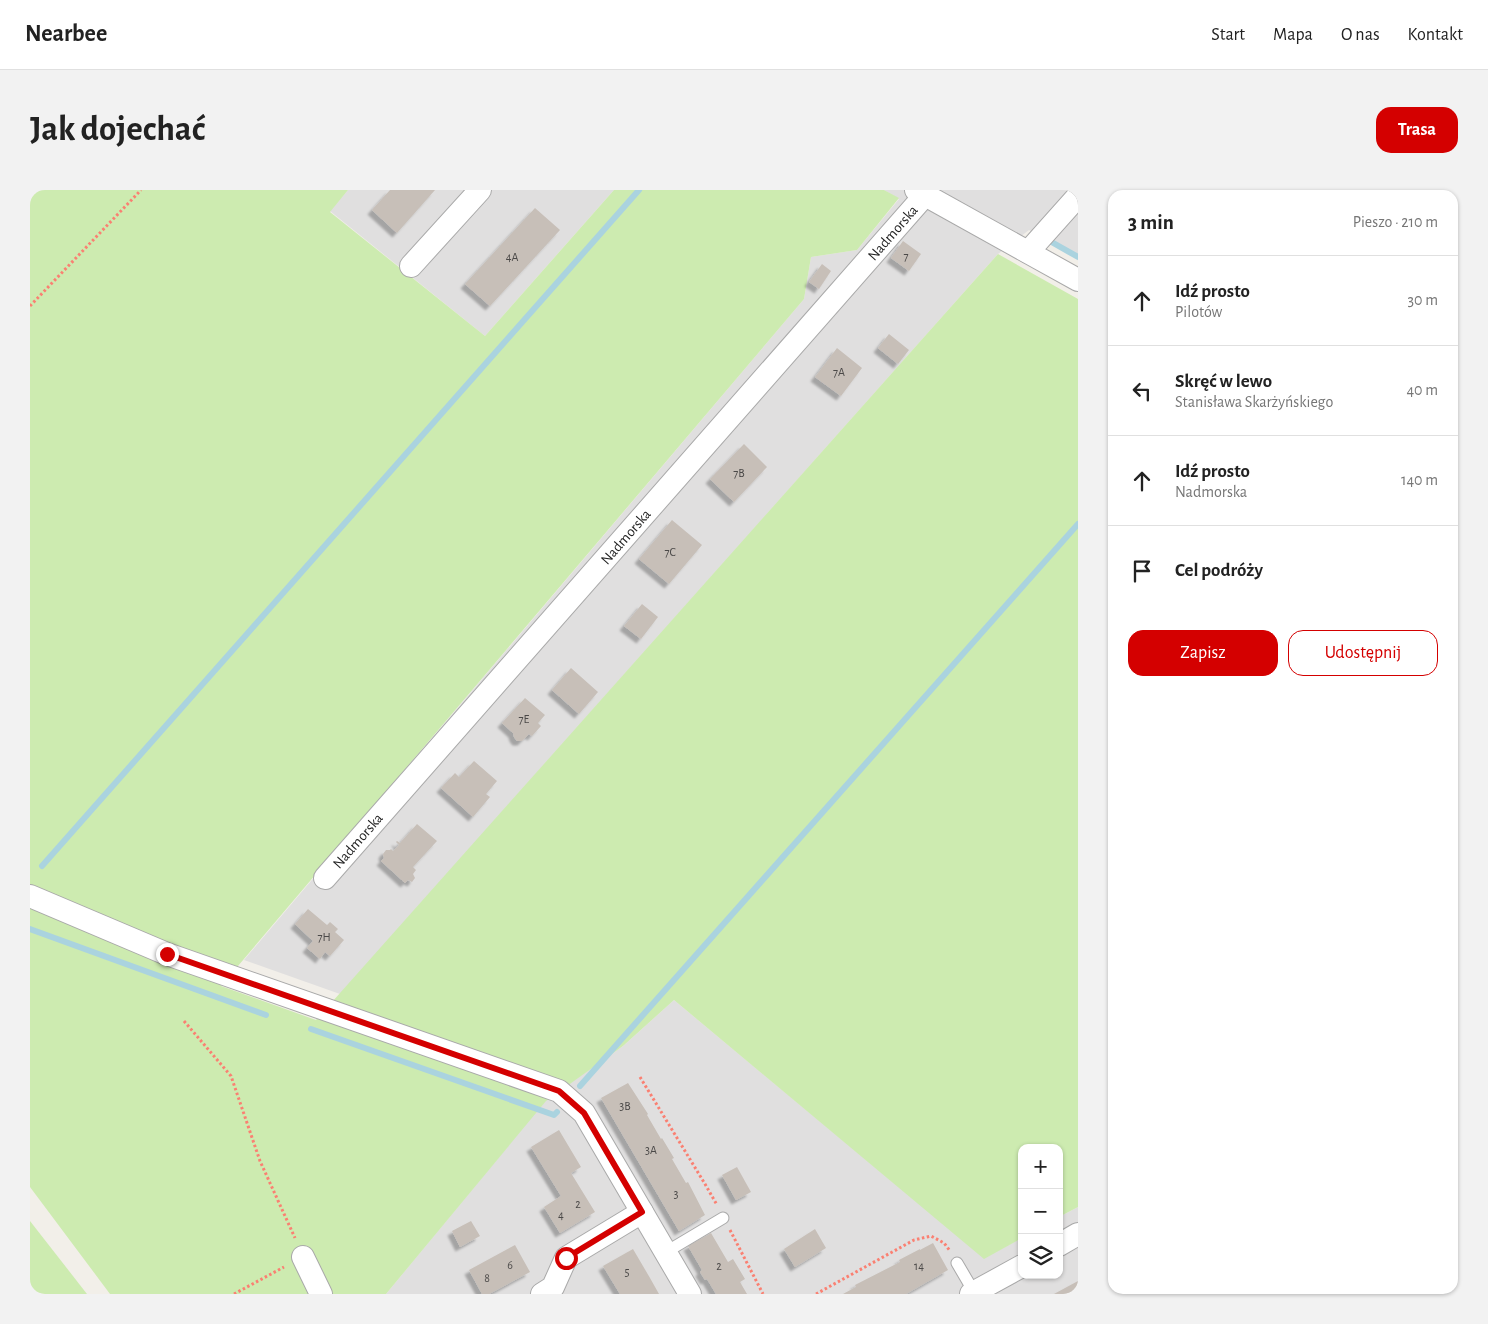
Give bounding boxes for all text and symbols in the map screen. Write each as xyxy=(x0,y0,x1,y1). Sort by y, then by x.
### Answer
text: Nearbee xyxy=(25,22,107,46)
text: Start xyxy=(1211,26,1245,44)
text: Mapa xyxy=(1273,26,1313,44)
text: O nas xyxy=(1341,26,1380,44)
text: Kontakt xyxy=(1408,26,1463,44)
button: Trasa xyxy=(1376,107,1458,153)
text: Jak dojechać xyxy=(30,112,205,147)
street label: Nadmorska xyxy=(865,202,921,263)
text: 3 min xyxy=(1128,212,1174,233)
text: Pieszo · 210 m xyxy=(1353,214,1438,230)
house number: 7 xyxy=(903,250,909,262)
house number: 4A xyxy=(506,251,518,263)
text: Idź prosto xyxy=(1175,282,1250,301)
icon: ahead xyxy=(1128,287,1156,315)
text: 30 m xyxy=(1408,292,1438,308)
text: Pilotów xyxy=(1175,304,1222,320)
house number: 7A xyxy=(833,366,845,378)
text: Skręć w lewo xyxy=(1175,372,1272,391)
icon: left xyxy=(1128,377,1156,405)
text: 40 m xyxy=(1406,382,1438,398)
text: Stanisława Skarżyńskiego xyxy=(1175,394,1333,410)
text: Idź prosto xyxy=(1175,462,1250,481)
house number: 7B xyxy=(733,467,745,479)
icon: ahead xyxy=(1128,467,1156,495)
text: 140 m xyxy=(1401,472,1438,488)
text: Nadmorska xyxy=(1175,484,1247,500)
street label: Nadmorska xyxy=(598,506,654,567)
house number: 7C xyxy=(664,546,676,558)
icon: arrive xyxy=(1128,557,1156,585)
text: Cel podróży xyxy=(1175,561,1263,580)
button: Zapisz xyxy=(1128,630,1278,676)
button: Udostępnij xyxy=(1288,630,1438,676)
house number: 7E xyxy=(519,713,530,725)
street label: Nadmorska xyxy=(330,810,386,871)
house number: 7H xyxy=(317,931,331,943)
route end xyxy=(156,943,179,966)
house number: 3B xyxy=(619,1100,631,1112)
house number: 3A xyxy=(645,1144,657,1156)
map controls xyxy=(1018,1144,1063,1279)
button: + xyxy=(1018,1144,1063,1189)
house number: 3 xyxy=(674,1188,679,1200)
button: − xyxy=(1018,1189,1063,1234)
house number: 2 xyxy=(575,1198,581,1210)
house number: 4 xyxy=(558,1209,564,1221)
button: layers xyxy=(1018,1234,1063,1279)
route start xyxy=(555,1247,578,1270)
house number: 6 xyxy=(507,1259,513,1271)
house number: 2 xyxy=(716,1260,722,1272)
house number: 14 xyxy=(914,1260,924,1272)
house number: 5 xyxy=(624,1266,630,1278)
house number: 8 xyxy=(484,1272,490,1284)

